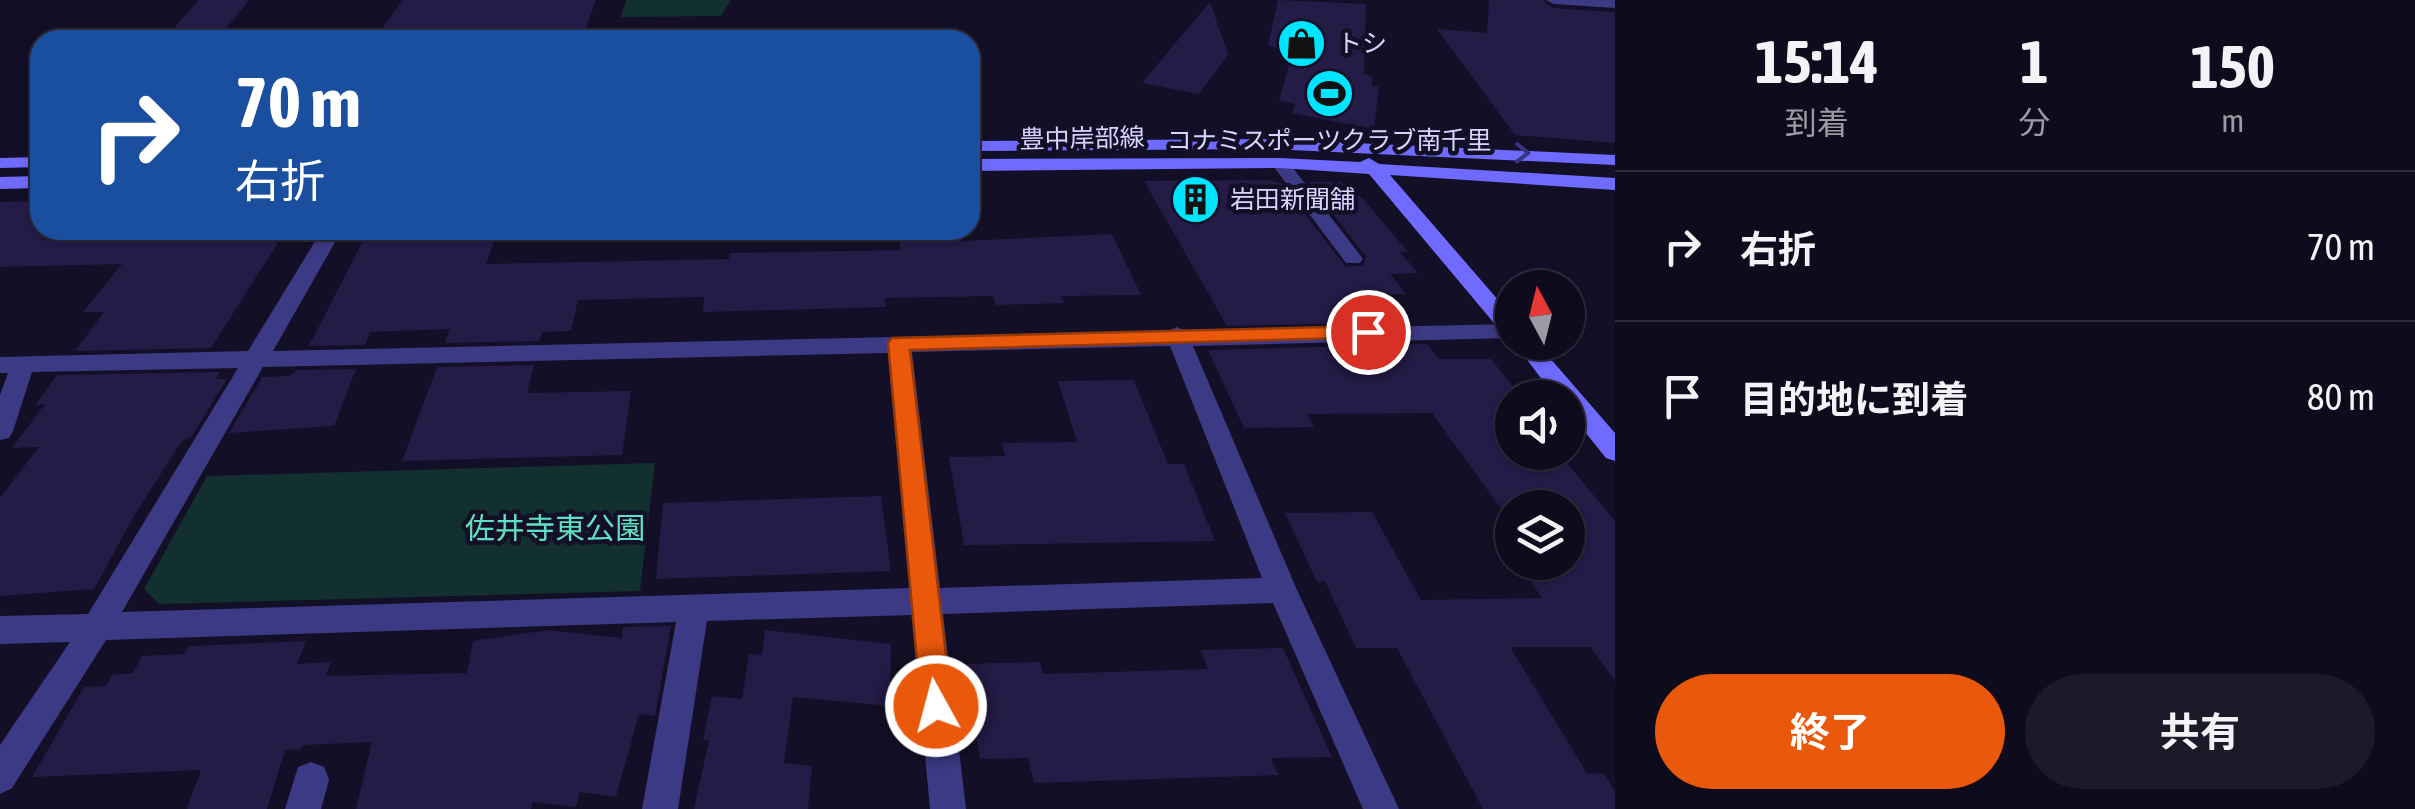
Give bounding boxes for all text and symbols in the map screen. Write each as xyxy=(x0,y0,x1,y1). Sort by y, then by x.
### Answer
shop icon: トシ xyxy=(1276,17,1328,69)
text: 15:14 xyxy=(1755,27,1878,96)
text: 1 xyxy=(2020,27,2049,96)
place label: トシ xyxy=(1337,29,1387,57)
text: 150 xyxy=(2190,32,2275,101)
text: 70 m xyxy=(235,62,361,142)
sports icon: コナミスポーツクラブ南千里 xyxy=(1303,68,1355,120)
icon: right xyxy=(70,70,200,200)
text: m xyxy=(2221,102,2244,139)
text: 到着 xyxy=(1785,104,1849,141)
text: 分 xyxy=(2018,104,2050,141)
street label: 豊中岸部線 xyxy=(1019,123,1145,153)
place label: コナミスポーツクラブ南千里 xyxy=(1167,126,1491,154)
one-way arrow xyxy=(1516,142,1531,164)
text: 右折 xyxy=(235,155,325,207)
building icon: 岩田新聞舗 xyxy=(1169,173,1221,225)
place label: 岩田新聞舗 xyxy=(1230,185,1355,213)
icon: right xyxy=(1655,219,1710,274)
text: 70 m xyxy=(2307,225,2375,268)
text: 右折 xyxy=(1740,228,1816,271)
north arrow xyxy=(1495,270,1585,360)
map controls xyxy=(1495,270,1585,580)
pin xyxy=(1326,290,1411,375)
icon: arrive xyxy=(1341,305,1396,360)
icon: arrive xyxy=(1655,369,1710,424)
text: 80 m xyxy=(2307,375,2375,418)
text: 目的地に到着 xyxy=(1740,378,1968,421)
button: sound xyxy=(1495,380,1585,470)
button: layers xyxy=(1495,490,1585,580)
park label: 佐井寺東公園 xyxy=(465,511,645,545)
position arrow xyxy=(884,654,988,758)
button: 終了 xyxy=(1655,674,2005,789)
button: 共有 xyxy=(2025,674,2375,789)

